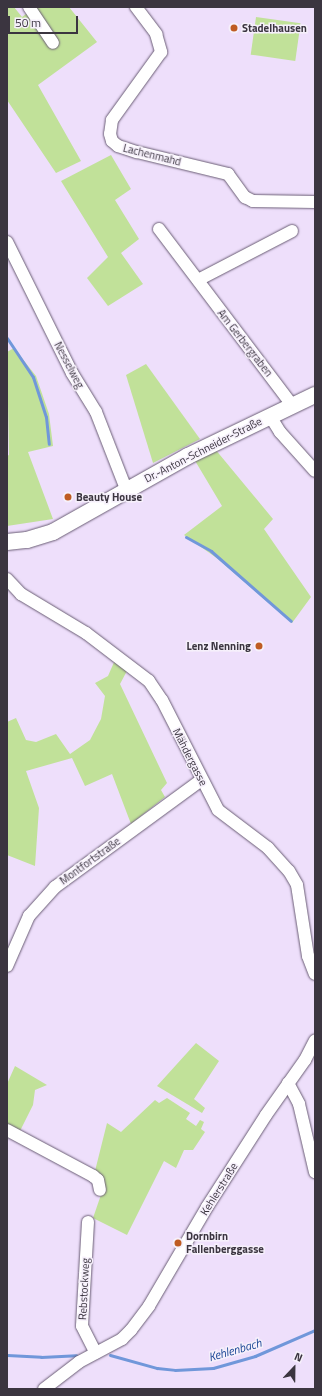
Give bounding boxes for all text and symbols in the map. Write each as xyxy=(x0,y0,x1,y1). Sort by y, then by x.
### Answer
scale bar xyxy=(10,8,80,34)
text: 50 m xyxy=(15,13,41,32)
place label: Stadelhausen xyxy=(242,21,307,35)
marker: Stadelhausen xyxy=(229,23,239,33)
street label: Lachenmahd xyxy=(122,141,182,169)
street label: Am Gerbergraben xyxy=(215,307,275,379)
street label: Nesselweg xyxy=(51,339,87,391)
street label: Dr.-Anton-Schneider-Straße xyxy=(142,415,264,485)
place label: Beauty House xyxy=(76,490,142,504)
marker: Beauty House xyxy=(63,492,73,502)
place label: Lenz Nenning xyxy=(187,639,251,653)
marker: Lenz Nenning xyxy=(254,641,264,651)
street label: Mähdergasse xyxy=(170,726,210,788)
street label: Montfortstraße xyxy=(57,835,123,887)
street label: Kehlerstraße xyxy=(198,1160,240,1218)
place label: Dornbirn Fallenberggasse xyxy=(186,1230,264,1256)
marker: Dornbirn Fallenberggasse xyxy=(173,1238,183,1248)
street label: Rebstockweg xyxy=(76,1257,92,1321)
water label: Kehlenbach xyxy=(207,1336,263,1364)
north arrow xyxy=(274,1348,314,1388)
text: N xyxy=(292,1348,305,1366)

